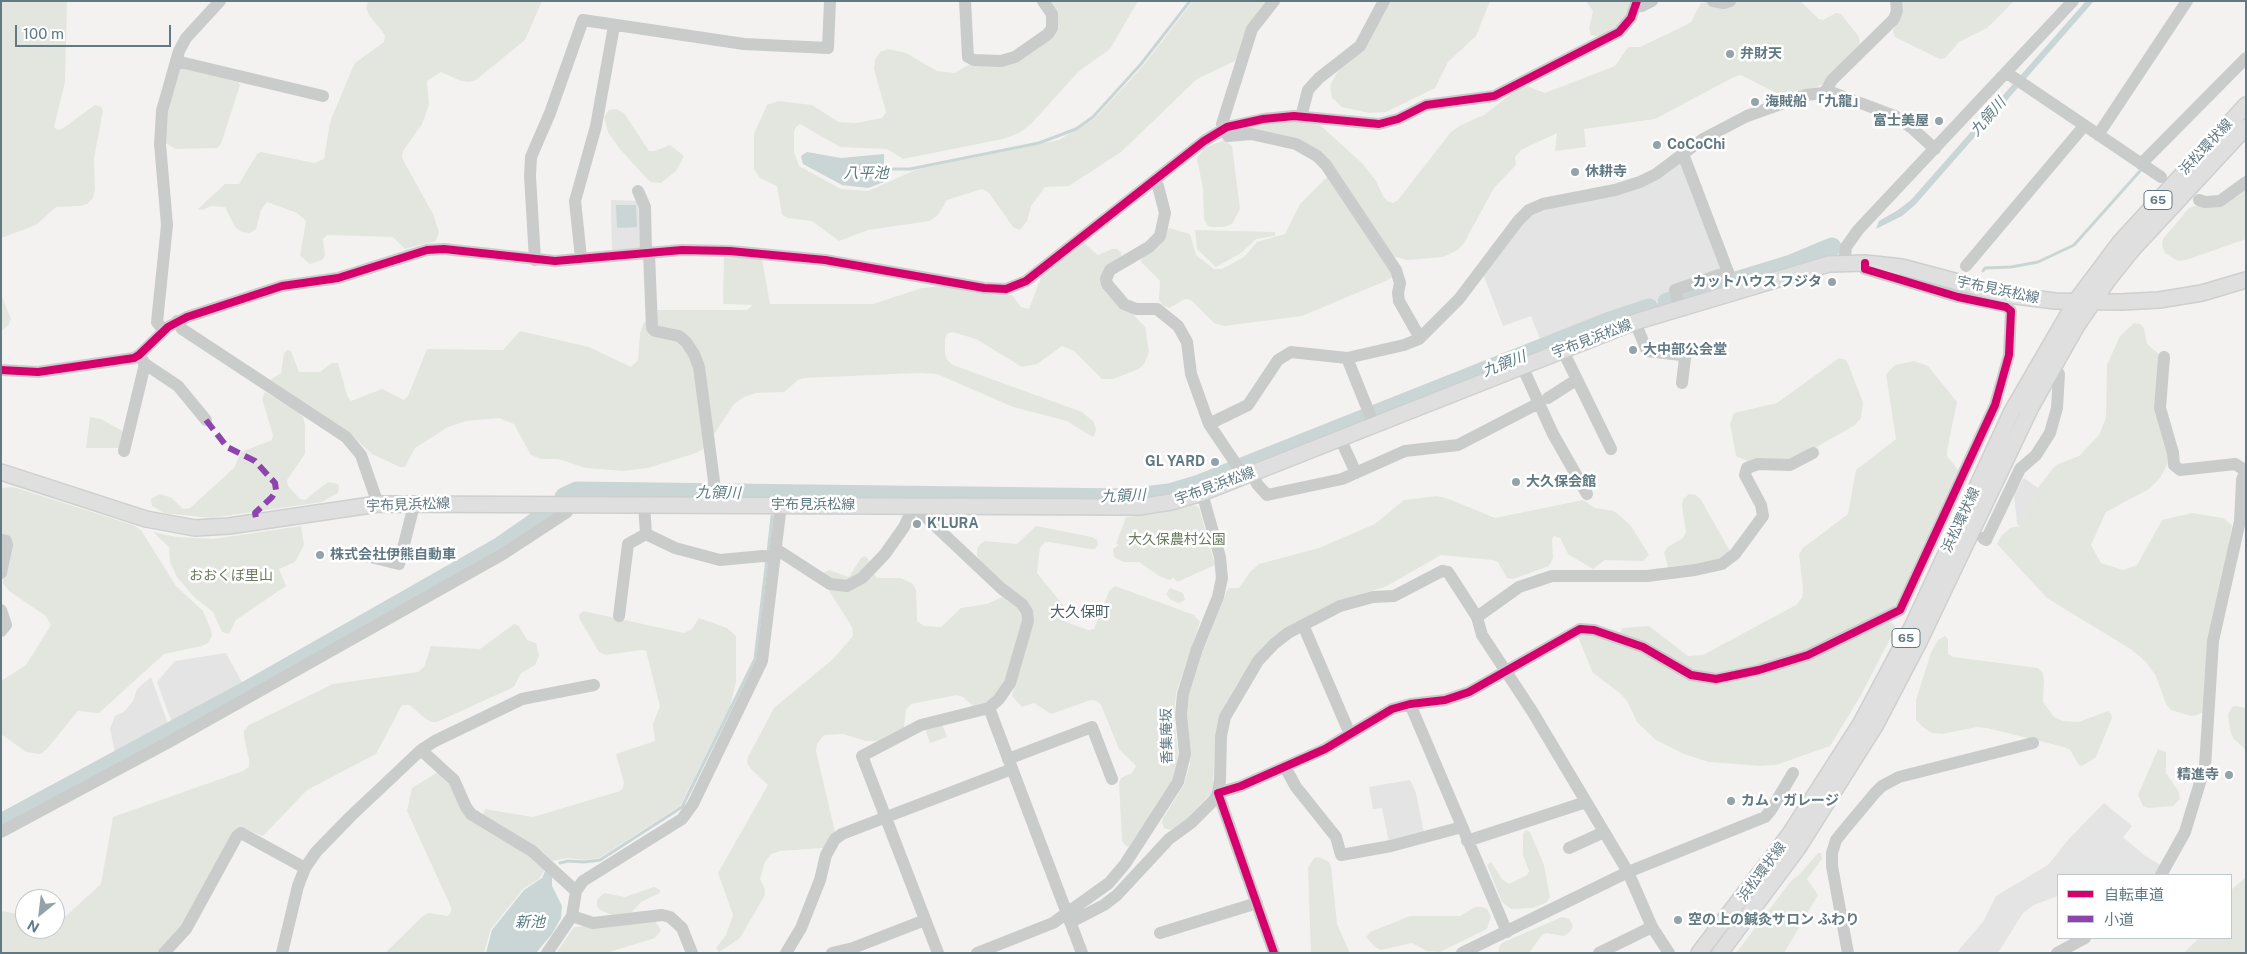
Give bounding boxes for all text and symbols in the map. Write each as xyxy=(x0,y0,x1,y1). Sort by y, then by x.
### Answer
scale bar xyxy=(18,15,174,47)
text: 100 m xyxy=(23,25,64,42)
place label: 弁財天 xyxy=(1740,46,1782,62)
marker: 弁財天 xyxy=(1724,48,1736,60)
place label: 海賊船 「九龍」 xyxy=(1765,94,1866,110)
water label: 九領川 xyxy=(1966,94,2010,140)
marker: 海賊船 「九龍」 xyxy=(1749,96,1761,108)
place label: 富士美屋 xyxy=(1873,113,1929,129)
marker: 富士美屋 xyxy=(1933,115,1945,127)
street label: 浜松環状線 xyxy=(2176,116,2236,178)
place label: CoCoChi xyxy=(1667,137,1725,153)
marker: CoCoChi xyxy=(1651,139,1663,151)
water label: 八平池 xyxy=(844,164,888,182)
place label: 休耕寺 xyxy=(1585,164,1627,180)
marker: 休耕寺 xyxy=(1569,166,1581,178)
road number: 65 xyxy=(2144,190,2172,210)
street label: 宇布見浜松線 xyxy=(1955,273,2041,307)
place label: カットハウス フジタ xyxy=(1693,274,1822,290)
marker: カットハウス フジタ xyxy=(1826,276,1838,288)
street label: 宇布見浜松線 xyxy=(1550,316,1634,362)
place label: 大中部公会堂 xyxy=(1643,342,1727,358)
marker: 大中部公会堂 xyxy=(1627,344,1639,356)
water label: 九領川 xyxy=(1480,348,1528,380)
place label: GL YARD xyxy=(1145,454,1205,470)
marker: GL YARD xyxy=(1209,456,1221,468)
street label: 宇布見浜松線 xyxy=(1173,464,1257,508)
place label: 大久保会館 xyxy=(1526,474,1596,490)
marker: 大久保会館 xyxy=(1510,476,1522,488)
water label: 九領川 xyxy=(695,484,741,502)
street label: 浜松環状線 xyxy=(1939,485,1983,555)
water label: 九領川 xyxy=(1100,486,1146,506)
street label: 宇布見浜松線 xyxy=(366,495,450,515)
street label: 宇布見浜松線 xyxy=(771,497,855,513)
place label: K'LURA xyxy=(927,516,979,532)
marker: K'LURA xyxy=(911,518,923,530)
park label: 大久保農村公園 xyxy=(1128,532,1226,548)
place label: 株式会社伊熊自動車 xyxy=(330,547,456,563)
marker: 株式会社伊熊自動車 xyxy=(314,549,326,561)
park label: おおくぼ里山 xyxy=(189,568,273,584)
district label: 大久保町 xyxy=(1050,603,1110,621)
road number: 65 xyxy=(1892,628,1920,648)
street label: 香集庵坂 xyxy=(1158,708,1176,764)
place label: 精進寺 xyxy=(2177,767,2219,783)
marker: 精進寺 xyxy=(2223,769,2235,781)
place label: カム・ガレージ xyxy=(1741,793,1839,809)
marker: カム・ガレージ xyxy=(1725,795,1737,807)
street label: 浜松環状線 xyxy=(1734,839,1790,905)
legend xyxy=(2057,874,2232,939)
text: 自転車道 xyxy=(2104,886,2164,903)
north arrow xyxy=(15,889,65,939)
text: 小道 xyxy=(2104,911,2134,928)
place label: 空の上の鍼灸サロン ふわり xyxy=(1688,912,1859,928)
water label: 新池 xyxy=(515,913,545,931)
marker: 空の上の鍼灸サロン ふわり xyxy=(1672,914,1684,926)
text: N xyxy=(25,917,42,936)

